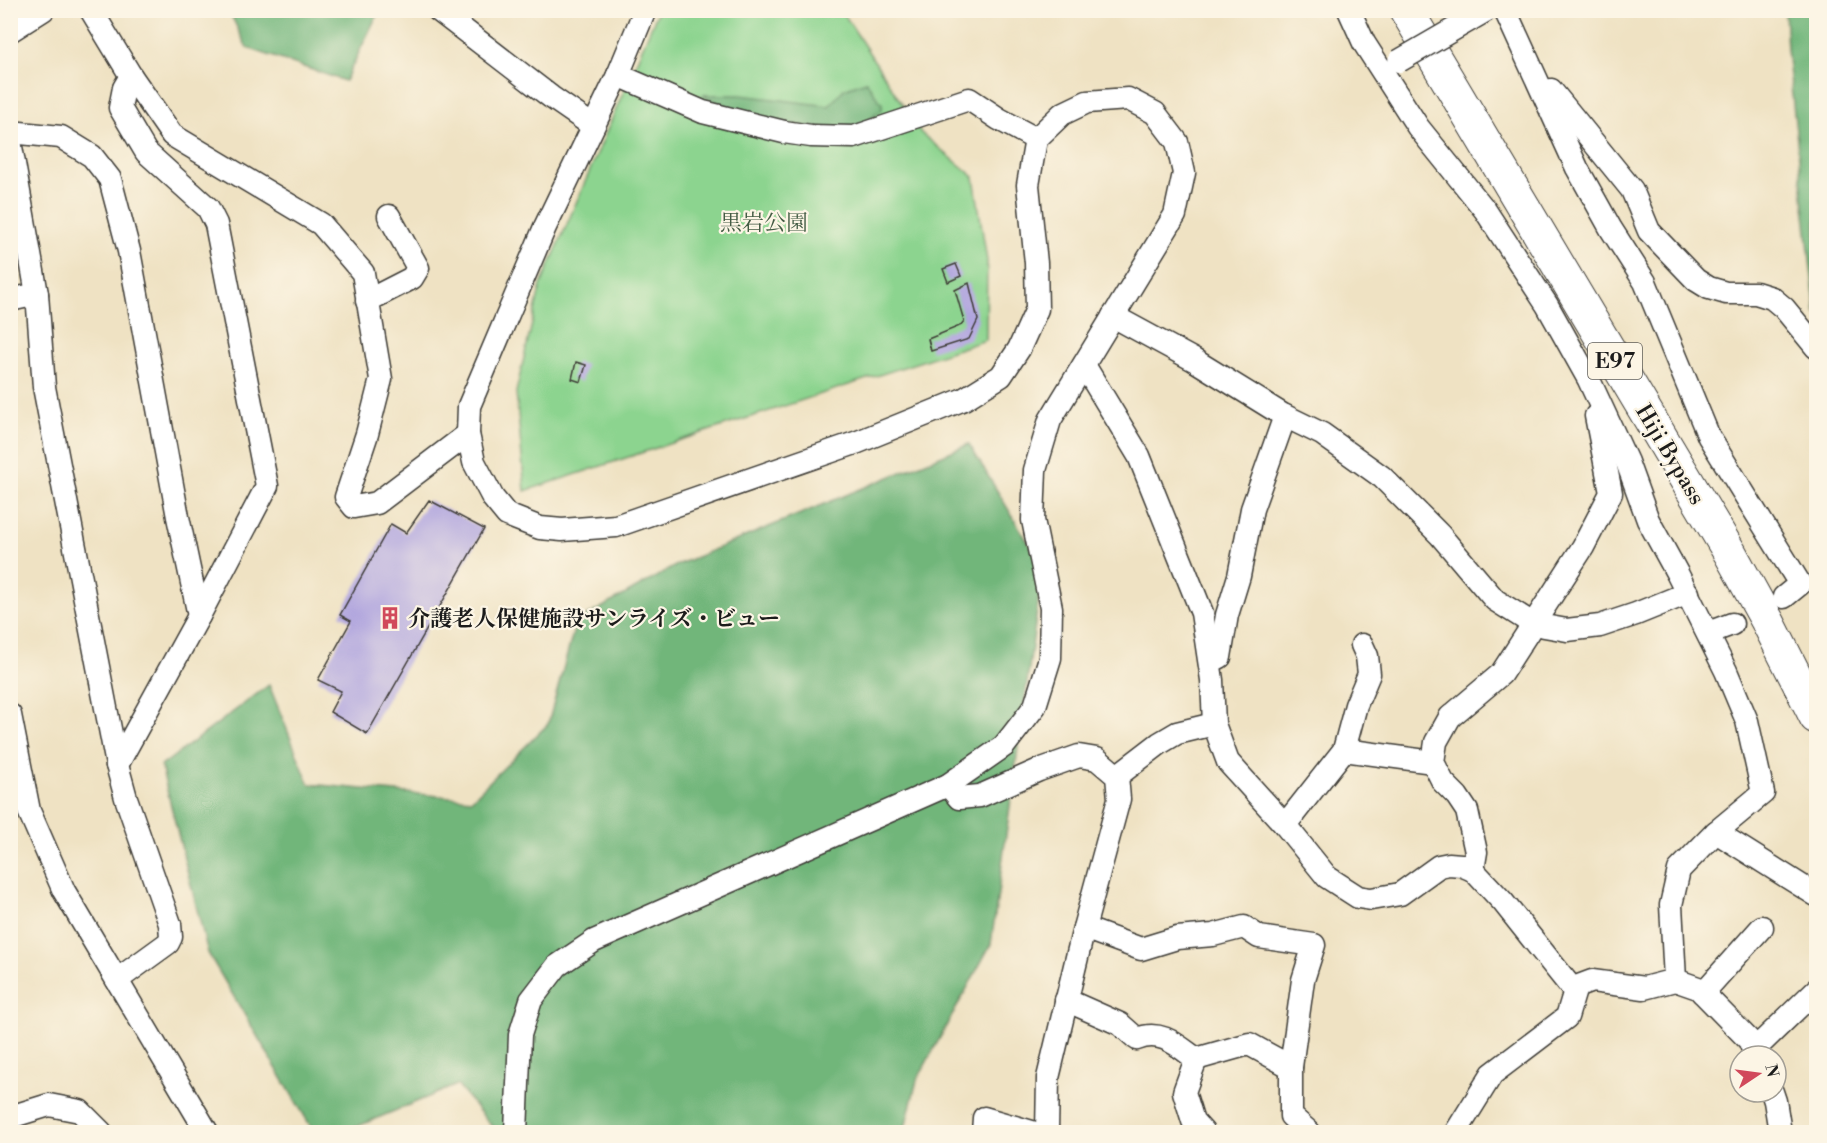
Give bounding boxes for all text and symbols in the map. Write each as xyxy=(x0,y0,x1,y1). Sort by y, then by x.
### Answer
park label: 黒岩公園 xyxy=(720,210,808,237)
road number: E97 xyxy=(1588,343,1642,379)
street label: Hiji Bypass xyxy=(1629,400,1710,510)
building icon: 介護老人保健施設サンライズ・ビュー xyxy=(377,605,403,631)
place label: 介護老人保健施設サンライズ・ビュー xyxy=(408,606,780,633)
north arrow xyxy=(1728,1044,1788,1104)
text: N xyxy=(1760,1062,1783,1080)

